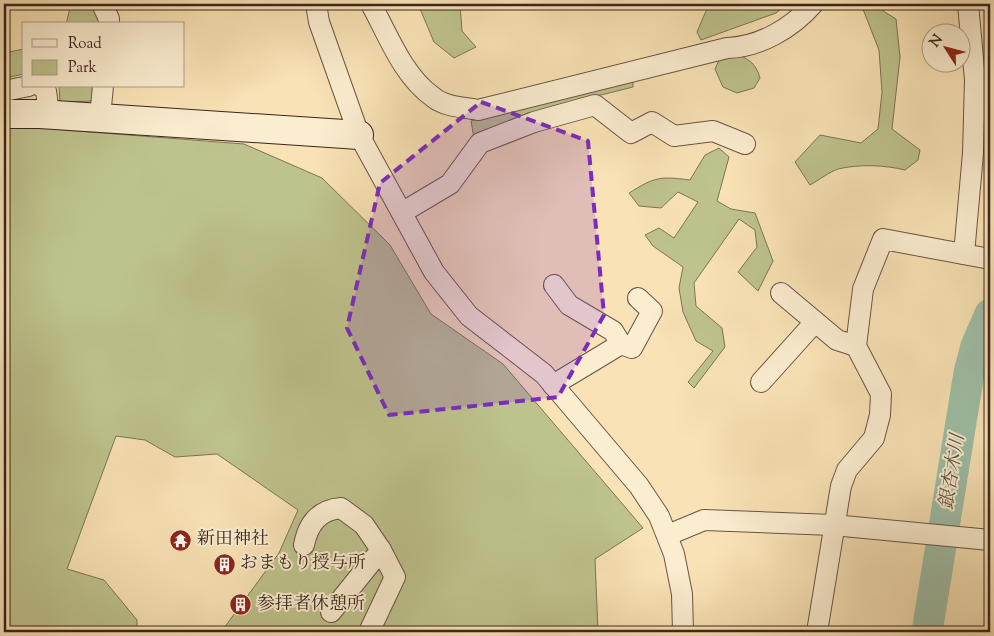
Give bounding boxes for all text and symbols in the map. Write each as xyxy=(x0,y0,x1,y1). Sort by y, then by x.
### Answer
legend xyxy=(22,22,185,88)
north arrow xyxy=(922,22,972,72)
text: N xyxy=(926,31,948,52)
text: Road xyxy=(68,34,102,55)
text: Park xyxy=(68,58,97,79)
water label: 銀杏木川 xyxy=(934,430,973,512)
place label: 新田神社 xyxy=(197,527,269,553)
temple icon: 新田神社 xyxy=(169,528,193,552)
place label: おまもり授与所 xyxy=(240,551,366,577)
building icon: おまもり授与所 xyxy=(212,552,236,576)
place label: 参拝者休憩所 xyxy=(257,592,365,618)
building icon: 参拝者休憩所 xyxy=(229,593,253,617)

